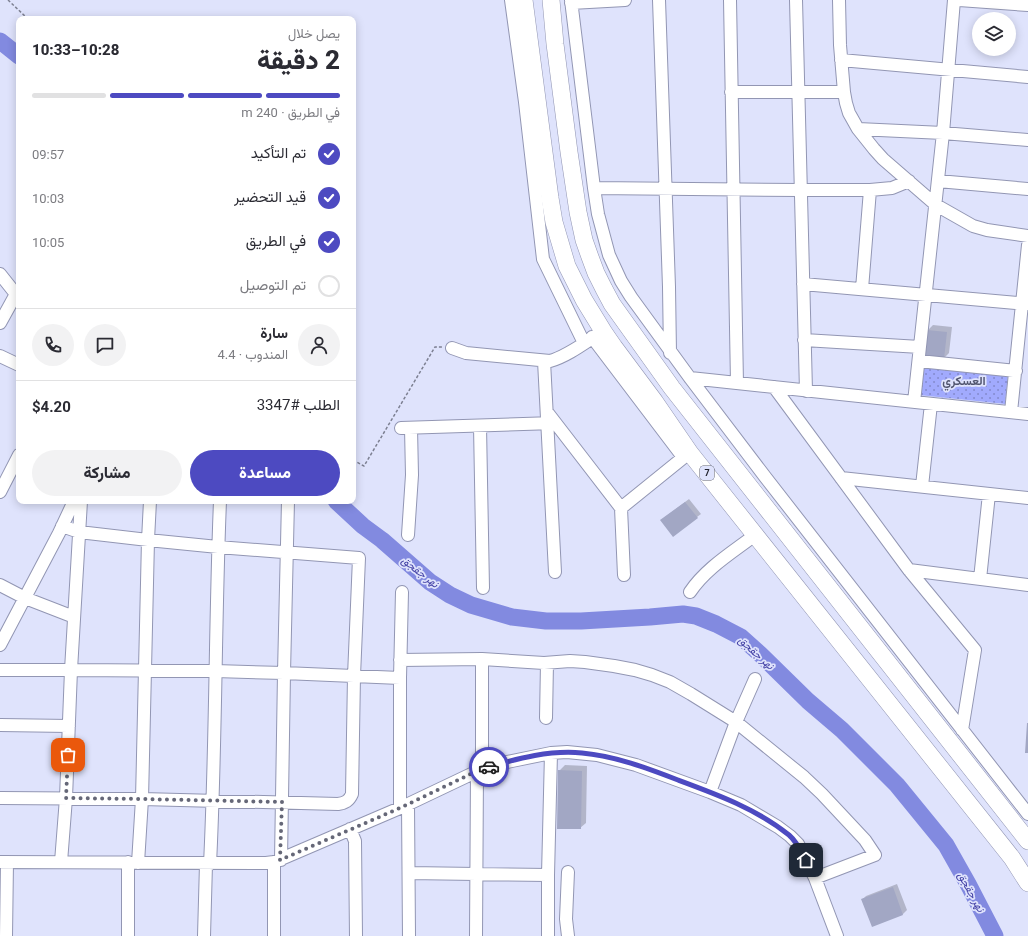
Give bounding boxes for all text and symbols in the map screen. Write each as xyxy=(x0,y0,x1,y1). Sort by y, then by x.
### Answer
map controls xyxy=(972,12,1016,56)
button: layers xyxy=(972,12,1016,56)
text: يصل خلال xyxy=(288,26,340,41)
text: 10:28–10:33 xyxy=(32,41,119,59)
text: 2 دقيقة xyxy=(257,45,340,75)
text: في الطريق · 240 m xyxy=(241,105,340,120)
icon: check xyxy=(318,143,340,165)
text: تم التأكيد xyxy=(251,144,306,162)
text: 09:57 xyxy=(32,147,64,162)
icon: check xyxy=(318,187,340,209)
text: قيد التحضير xyxy=(234,188,306,206)
text: 10:03 xyxy=(32,191,64,206)
icon: check xyxy=(318,231,340,253)
text: في الطريق xyxy=(246,232,306,250)
text: 10:05 xyxy=(32,235,64,250)
text: تم التوصيل xyxy=(240,276,306,294)
button: phone xyxy=(32,324,74,366)
button: chat xyxy=(84,324,126,366)
text: سارة xyxy=(260,324,288,342)
button: person xyxy=(298,324,340,366)
text: المندوب · 4.4 xyxy=(217,347,288,362)
district label: العسكري xyxy=(942,374,986,391)
text: الطلب #3347 xyxy=(257,396,340,414)
text: $4.20 xyxy=(32,398,71,416)
button: مشاركة xyxy=(32,450,182,496)
button: مساعدة xyxy=(190,450,340,496)
road number: 7 xyxy=(700,466,714,480)
water label: نهر جقجق xyxy=(399,553,442,591)
water label: نهر جقجق xyxy=(735,634,777,673)
pin xyxy=(51,738,85,772)
icon: bag xyxy=(57,744,79,766)
courier xyxy=(469,747,509,787)
icon: car xyxy=(478,756,500,778)
pin xyxy=(789,843,823,877)
icon: home xyxy=(795,849,817,871)
water label: نهر جقجق xyxy=(955,870,988,915)

